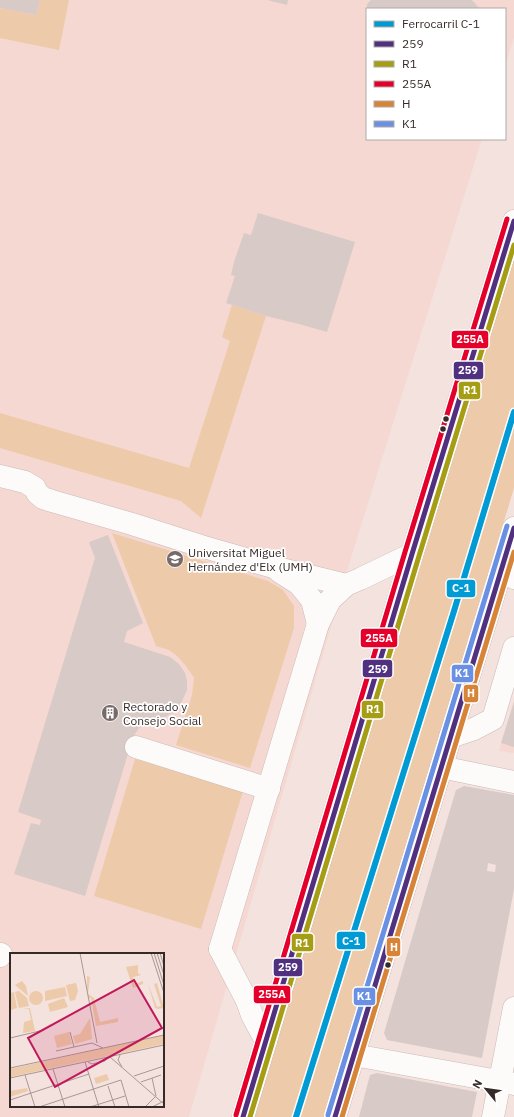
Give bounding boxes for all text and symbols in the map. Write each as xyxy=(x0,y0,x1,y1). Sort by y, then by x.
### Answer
legend xyxy=(366,8,506,140)
text: Ferrocarril C-1 xyxy=(402,16,480,31)
text: 259 xyxy=(402,36,424,51)
text: R1 xyxy=(402,56,417,71)
text: 255A xyxy=(402,76,432,91)
text: H xyxy=(402,96,410,111)
text: K1 xyxy=(402,116,417,131)
line badge: 255A xyxy=(451,330,489,349)
text: 255A xyxy=(456,332,484,346)
line badge: 259 xyxy=(453,361,484,380)
text: 259 xyxy=(458,363,478,377)
line badge: R1 xyxy=(458,381,481,400)
text: R1 xyxy=(463,383,477,397)
unlabelled marker xyxy=(441,414,451,424)
unlabelled marker xyxy=(438,424,448,434)
place label: Universitat Miguel Hernández d'Elx (UMH) xyxy=(188,545,313,574)
school or university icon: Universitat Miguel Hernández d'Elx (UMH) xyxy=(165,549,185,569)
line badge: C-1 xyxy=(446,579,476,598)
text: C-1 xyxy=(452,581,470,595)
line badge: 255A xyxy=(360,628,398,648)
text: 255A xyxy=(365,631,393,645)
line badge: 259 xyxy=(362,659,393,678)
text: 259 xyxy=(368,662,388,676)
line badge: K1 xyxy=(451,664,474,683)
text: K1 xyxy=(455,666,470,680)
line badge: H xyxy=(463,684,479,703)
text: H xyxy=(467,686,475,700)
place label: Rectorado y Consejo Social xyxy=(123,699,201,728)
line badge: R1 xyxy=(361,700,384,719)
text: R1 xyxy=(366,702,380,716)
building icon: Rectorado y Consejo Social xyxy=(100,703,120,723)
line badge: C-1 xyxy=(336,931,366,950)
line badge: R1 xyxy=(291,933,314,952)
text: C-1 xyxy=(342,934,360,948)
text: R1 xyxy=(295,936,309,950)
line badge: H xyxy=(386,937,401,957)
text: H xyxy=(390,940,398,954)
inset map xyxy=(10,953,164,1107)
line badge: 259 xyxy=(273,958,303,977)
text: 259 xyxy=(278,960,298,974)
unlabelled marker xyxy=(383,960,393,970)
line badge: 255A xyxy=(253,985,291,1004)
text: 255A xyxy=(258,987,286,1001)
line badge: K1 xyxy=(353,987,376,1006)
text: K1 xyxy=(357,989,372,1003)
north arrow xyxy=(466,1069,506,1109)
text: N xyxy=(469,1077,485,1091)

